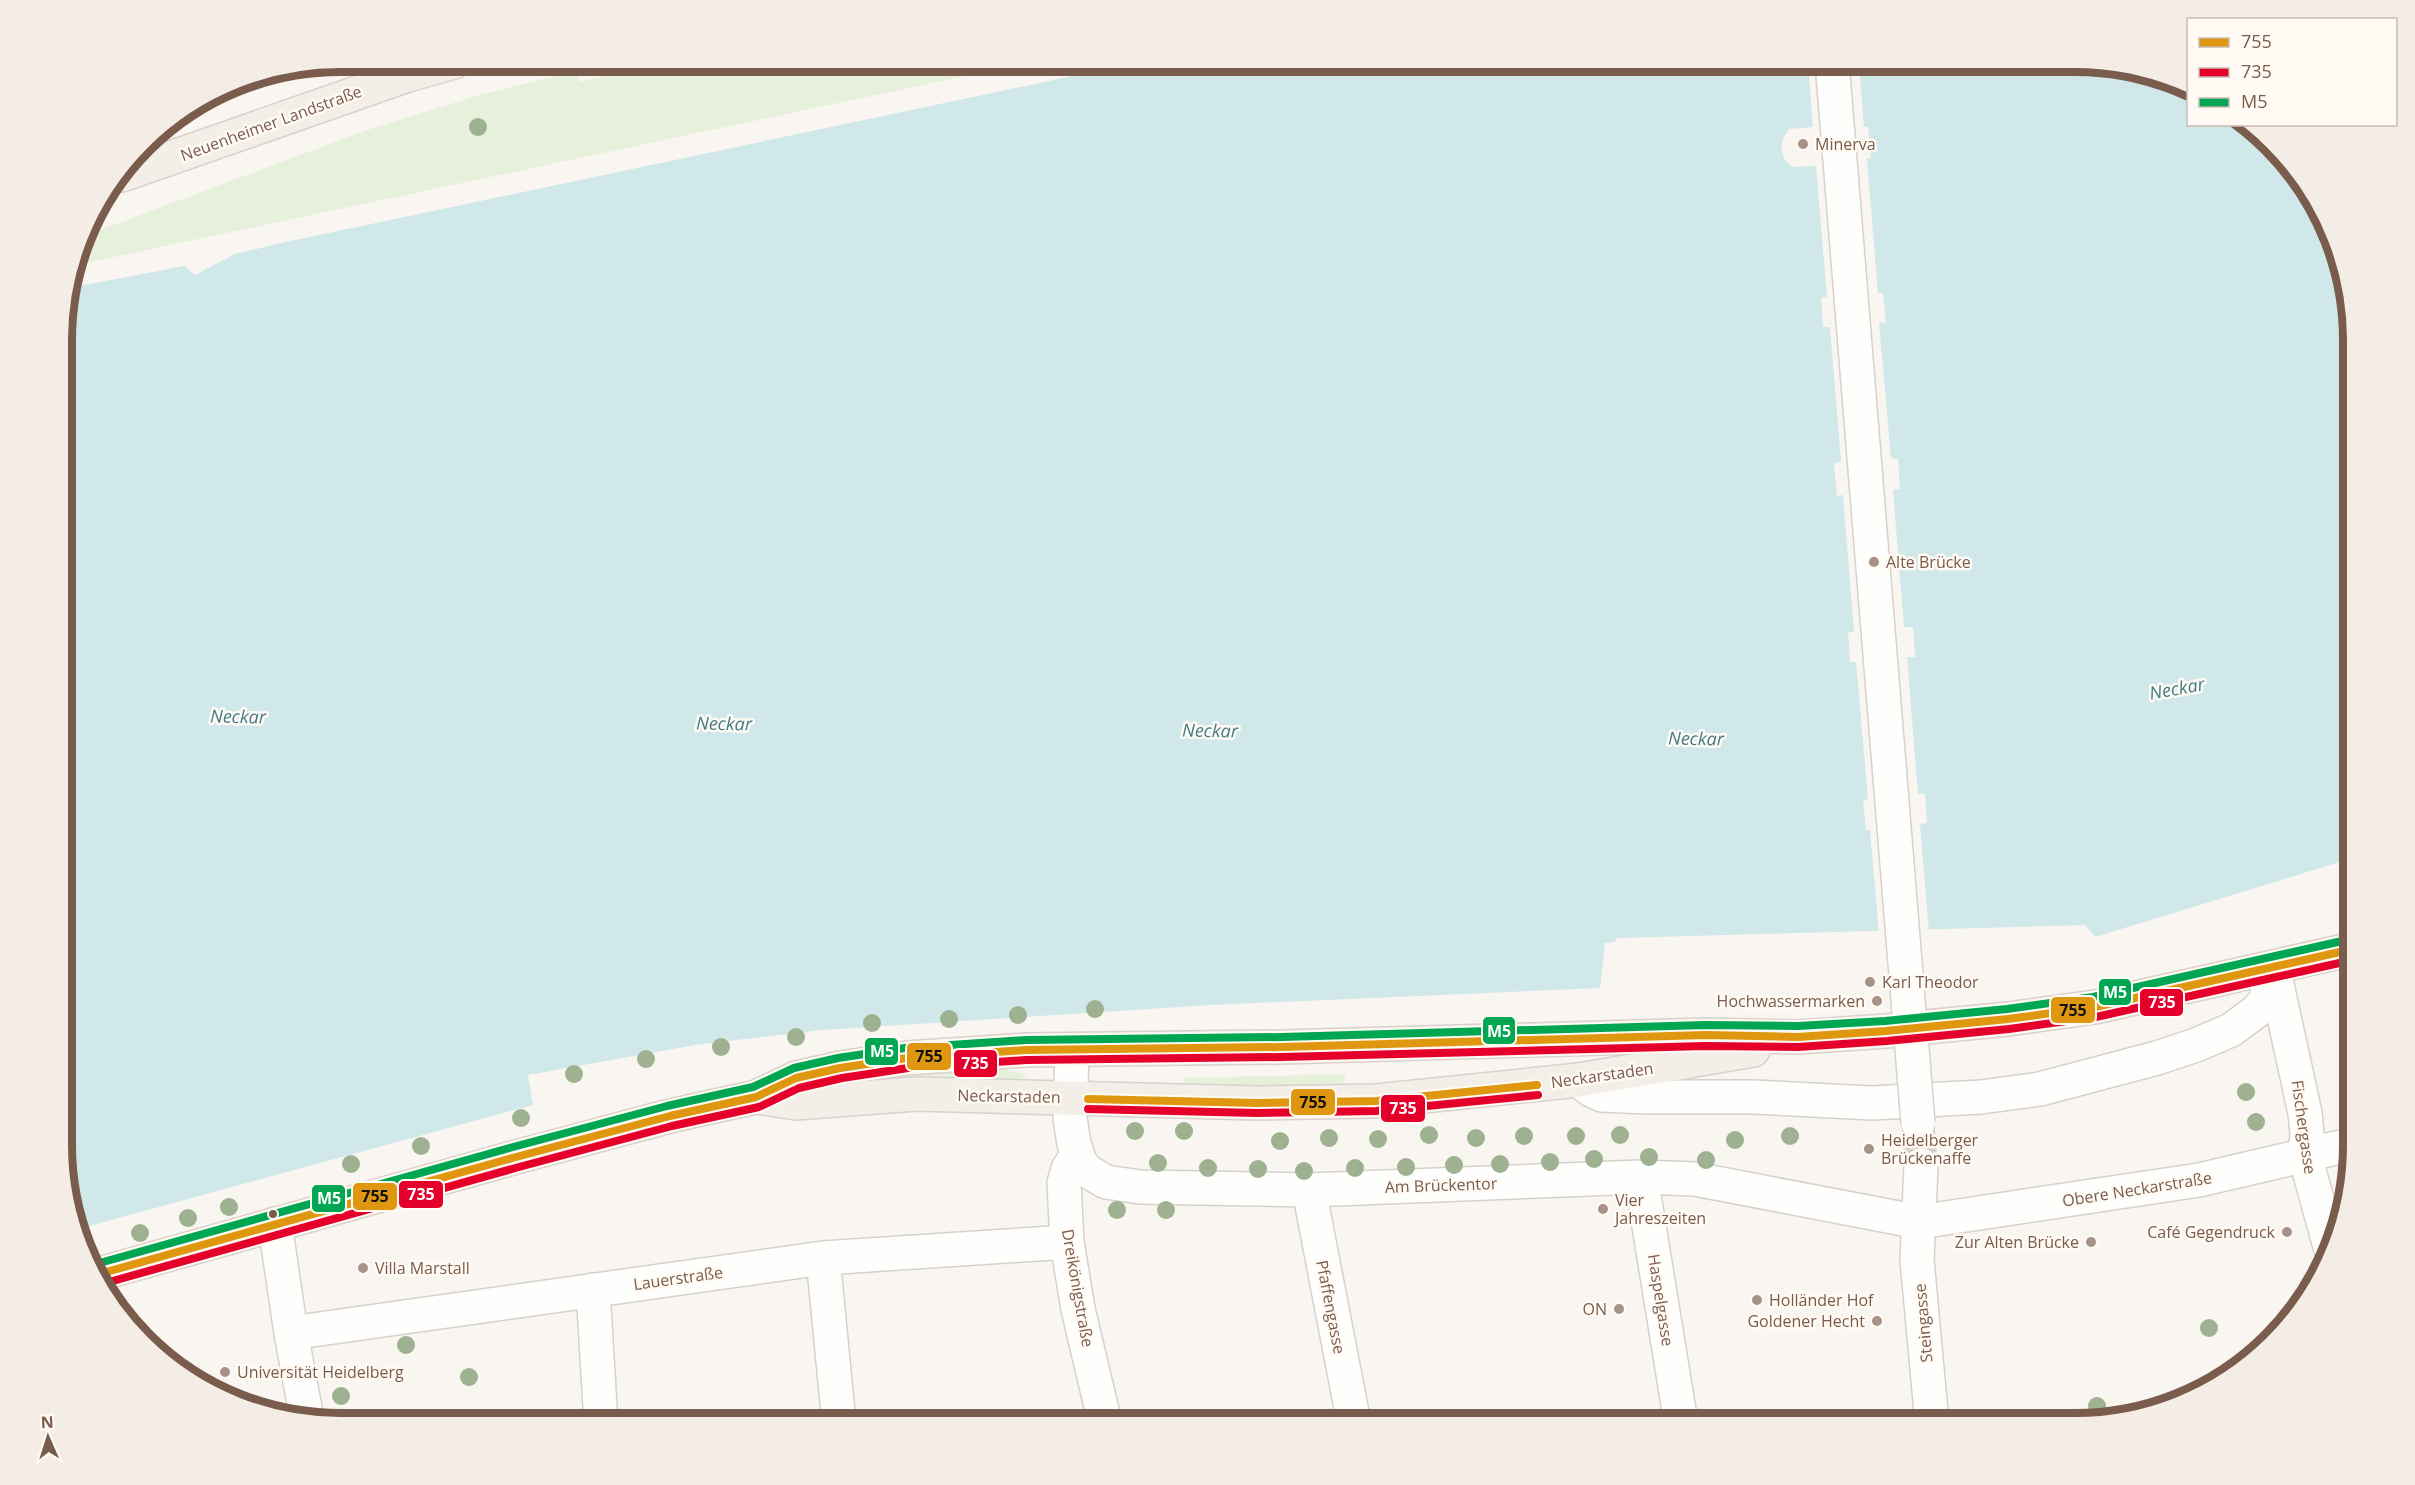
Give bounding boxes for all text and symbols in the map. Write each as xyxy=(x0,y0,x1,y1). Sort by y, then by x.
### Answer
legend xyxy=(2187,18,2397,126)
text: 755 xyxy=(2241,29,2272,53)
text: 735 xyxy=(2241,59,2272,83)
street label: Neuenheimer Landstraße xyxy=(177,80,365,166)
text: M5 xyxy=(2241,89,2267,113)
place label: Minerva xyxy=(1815,133,1876,155)
marker: Minerva xyxy=(1796,137,1810,151)
place label: Alte Brücke xyxy=(1886,551,1971,573)
marker: Alte Brücke xyxy=(1867,555,1881,569)
water label: Neckar xyxy=(2147,671,2207,705)
water label: Neckar xyxy=(210,704,267,729)
water label: Neckar xyxy=(696,711,753,736)
water label: Neckar xyxy=(1182,718,1239,743)
water label: Neckar xyxy=(1668,726,1725,751)
place label: Karl Theodor xyxy=(1882,971,1979,993)
marker: Karl Theodor xyxy=(1863,975,1877,989)
line badge: M5 xyxy=(2098,978,2132,1006)
text: M5 xyxy=(2103,981,2127,1003)
line badge: 735 xyxy=(2139,988,2184,1017)
place label: Hochwassermarken xyxy=(1717,990,1865,1012)
text: 735 xyxy=(2148,991,2176,1013)
marker: Hochwassermarken xyxy=(1870,994,1884,1008)
line badge: 755 xyxy=(2050,996,2096,1024)
text: 755 xyxy=(2059,999,2087,1021)
line badge: M5 xyxy=(1482,1016,1516,1045)
text: M5 xyxy=(1487,1020,1511,1042)
line badge: M5 xyxy=(864,1037,899,1066)
text: M5 xyxy=(870,1040,894,1062)
line badge: 755 xyxy=(906,1042,952,1071)
text: 755 xyxy=(915,1045,943,1067)
line badge: 735 xyxy=(953,1049,998,1078)
text: 735 xyxy=(961,1052,989,1074)
street label: Neckarstaden xyxy=(1549,1057,1655,1093)
street label: Fischergasse xyxy=(2287,1079,2321,1175)
street label: Neckarstaden xyxy=(957,1084,1061,1108)
line badge: 755 xyxy=(1290,1088,1336,1116)
text: 755 xyxy=(1299,1091,1327,1113)
line badge: 735 xyxy=(1380,1094,1426,1123)
text: 735 xyxy=(1389,1097,1417,1119)
place label: Heidelberger Brückenaffe xyxy=(1881,1129,1979,1169)
marker: Heidelberger Brückenaffe xyxy=(1862,1142,1876,1156)
street label: Obere Neckarstraße xyxy=(2061,1166,2213,1212)
street label: Am Brückentor xyxy=(1384,1172,1498,1198)
line badge: 735 xyxy=(398,1180,444,1209)
line badge: 755 xyxy=(352,1182,398,1211)
text: 735 xyxy=(407,1183,435,1205)
line badge: M5 xyxy=(311,1184,346,1213)
text: 755 xyxy=(361,1185,389,1207)
text: M5 xyxy=(317,1187,341,1209)
place label: Vier Jahreszeiten xyxy=(1613,1189,1706,1229)
marker: Vier Jahreszeiten xyxy=(1596,1202,1610,1216)
unlabelled marker xyxy=(267,1208,279,1220)
place label: Café Gegendruck xyxy=(2147,1221,2276,1243)
marker: Café Gegendruck xyxy=(2280,1225,2294,1239)
street label: Dreikönigstraße xyxy=(1057,1227,1099,1349)
place label: Zur Alten Brücke xyxy=(1955,1231,2079,1253)
marker: Zur Alten Brücke xyxy=(2084,1235,2098,1249)
street label: Haspelgasse xyxy=(1643,1252,1679,1348)
place label: Villa Marstall xyxy=(375,1257,470,1279)
street label: Pfaffengasse xyxy=(1311,1258,1351,1356)
marker: Villa Marstall xyxy=(356,1261,370,1275)
street label: Lauerstraße xyxy=(632,1261,724,1295)
street label: Steingasse xyxy=(1909,1283,1937,1363)
place label: Holländer Hof xyxy=(1769,1289,1875,1311)
marker: Holländer Hof xyxy=(1750,1293,1764,1307)
place label: ON xyxy=(1583,1298,1607,1320)
marker: ON xyxy=(1612,1302,1626,1316)
place label: Goldener Hecht xyxy=(1747,1310,1865,1332)
marker: Goldener Hecht xyxy=(1870,1314,1884,1328)
place label: Universität Heidelberg xyxy=(237,1361,404,1383)
marker: Universität Heidelberg xyxy=(218,1365,232,1379)
north arrow xyxy=(18,1407,78,1467)
text: N xyxy=(40,1411,54,1433)

